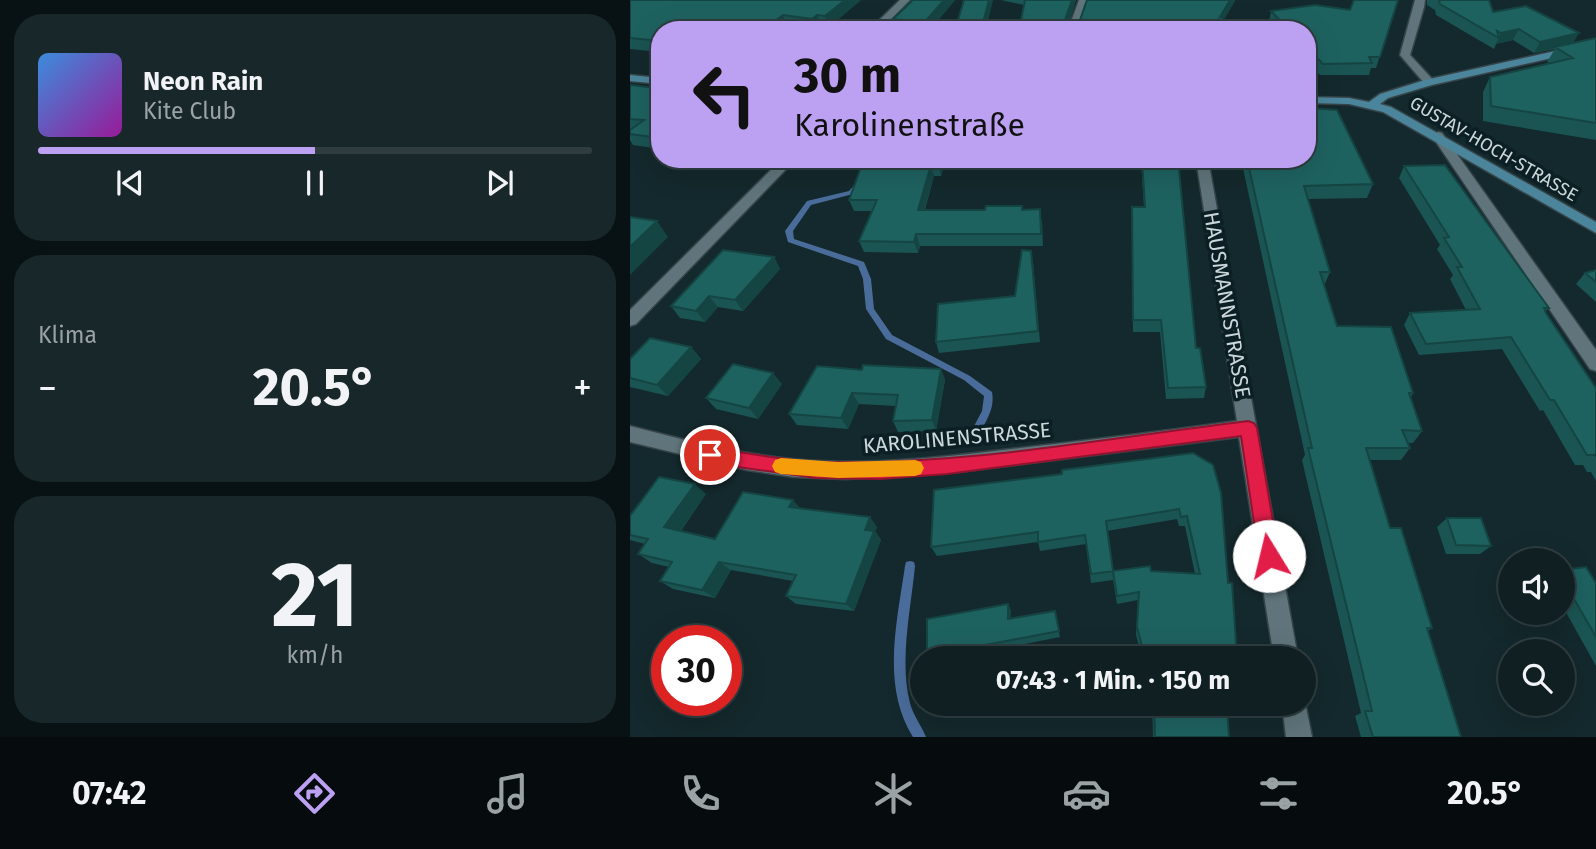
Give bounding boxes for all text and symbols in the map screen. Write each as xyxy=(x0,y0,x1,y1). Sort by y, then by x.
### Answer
text: 30 m xyxy=(794,46,901,105)
icon: left xyxy=(679,49,770,140)
text: Neon Rain xyxy=(143,66,263,97)
street label: GUSTAV-HOCH-STRASSE xyxy=(1406,92,1582,206)
text: Kite Club xyxy=(143,97,236,125)
text: Karolinenstraße xyxy=(794,106,1025,144)
icon: previous xyxy=(111,164,149,202)
icon: pause xyxy=(296,164,334,202)
icon: next xyxy=(481,164,519,202)
street label: HAUSMANNSTRASSE xyxy=(1198,210,1256,400)
text: Klima xyxy=(38,321,97,349)
text: 20.5° xyxy=(253,356,377,419)
text: − xyxy=(38,365,57,411)
text: + xyxy=(573,365,592,411)
street label: KAROLINENSTRASSE xyxy=(862,417,1052,459)
pin xyxy=(680,425,740,485)
icon: arrive xyxy=(691,436,729,474)
position arrow xyxy=(1232,519,1306,593)
text: 21 xyxy=(271,541,359,650)
map controls xyxy=(1498,548,1575,716)
button: sound xyxy=(1498,548,1575,625)
speed limit sign: 30 xyxy=(651,625,742,716)
button: search xyxy=(1498,639,1575,716)
text: km/h xyxy=(287,641,343,669)
text: 07:43 · 1 Min. · 150 m xyxy=(996,665,1230,696)
icon: directions xyxy=(290,769,339,818)
icon: music xyxy=(483,769,532,818)
icon: phone xyxy=(676,769,725,818)
icon: climate xyxy=(869,769,918,818)
icon: car xyxy=(1062,769,1111,818)
icon: filters xyxy=(1254,769,1303,818)
text: 07:42 xyxy=(72,774,146,812)
text: 20.5° xyxy=(1447,774,1524,812)

